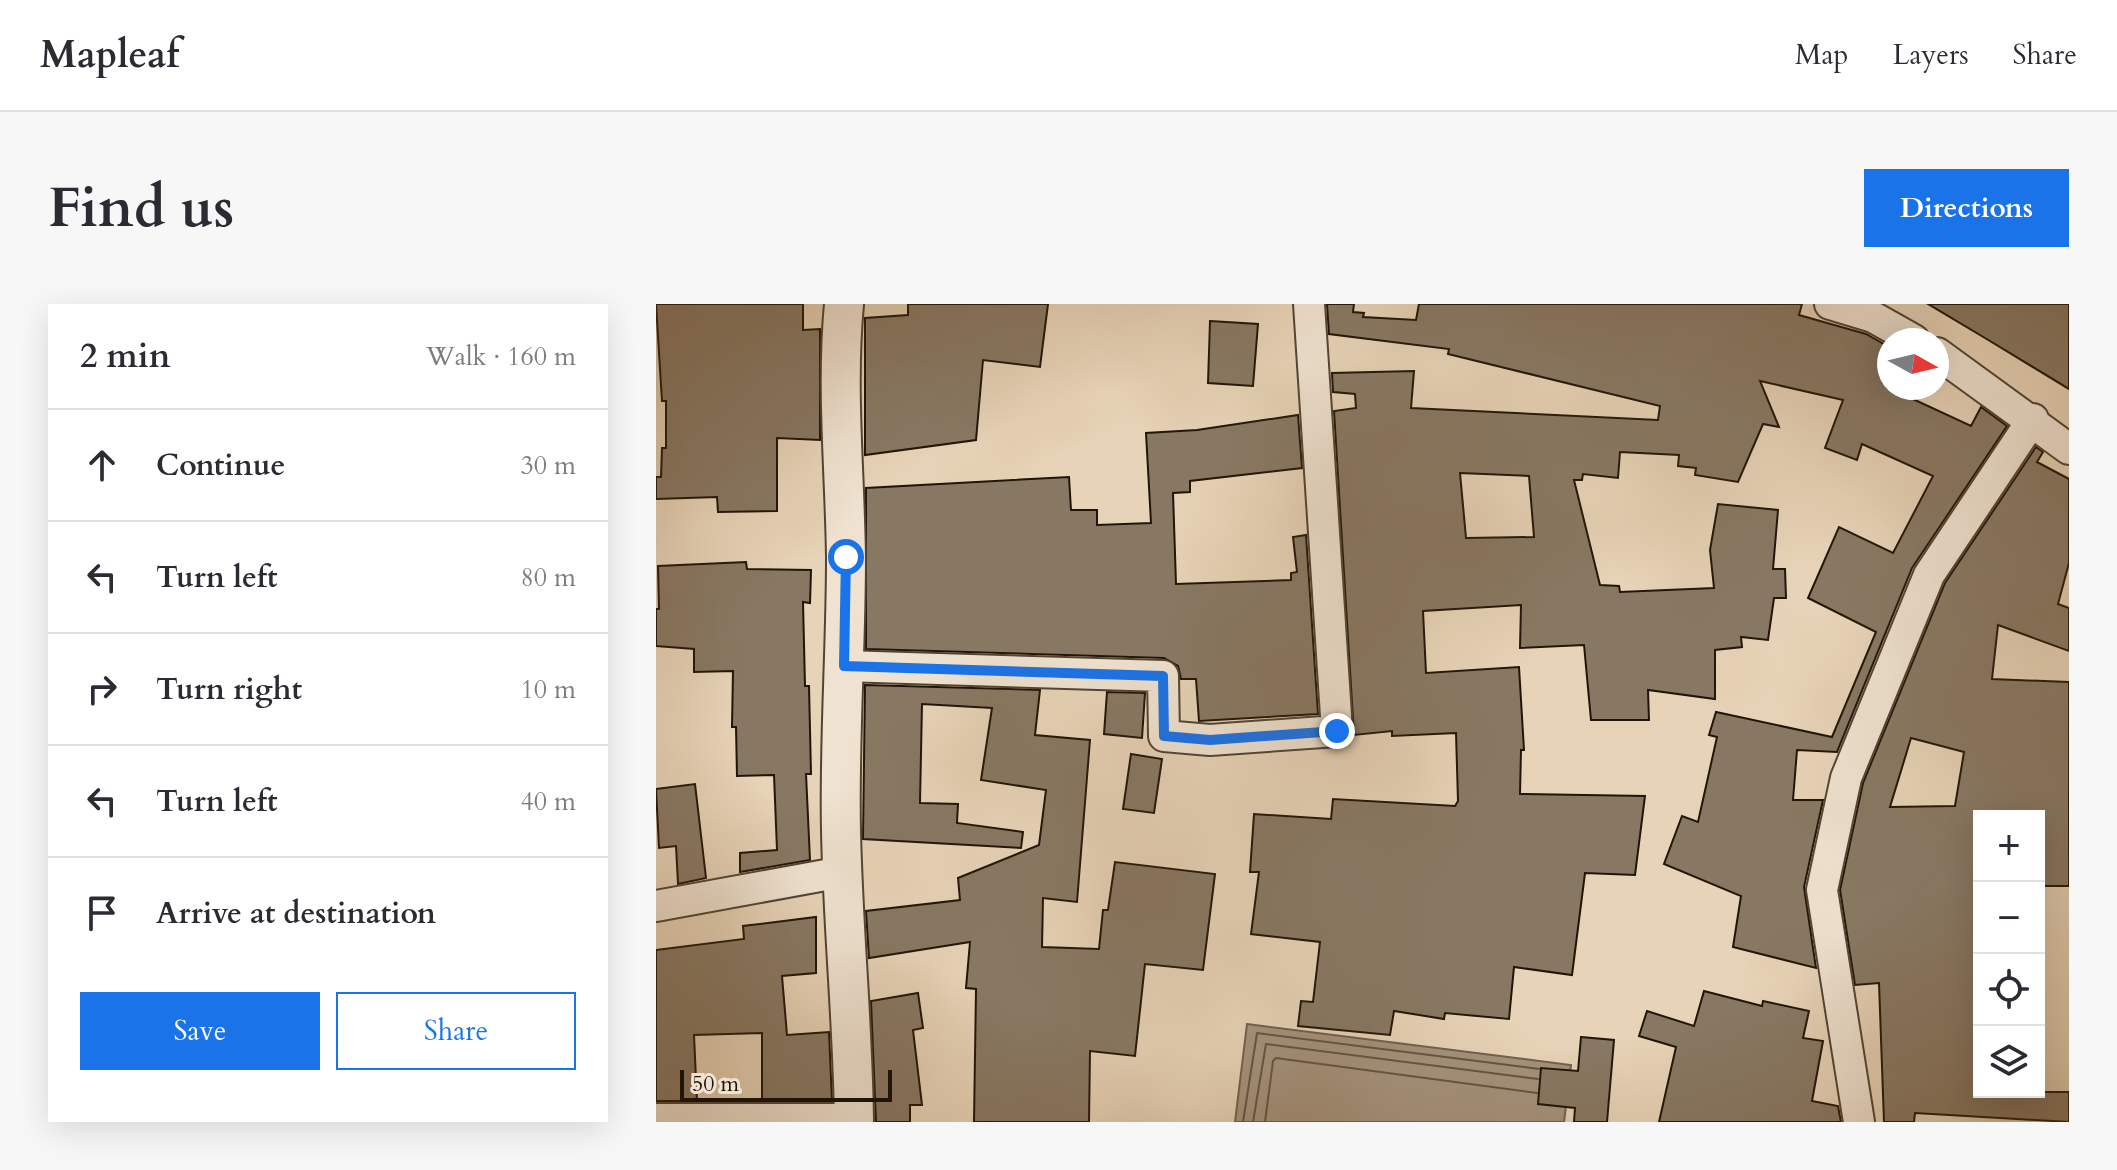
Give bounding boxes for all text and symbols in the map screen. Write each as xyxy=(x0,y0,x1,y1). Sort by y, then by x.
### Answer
text: Mapleaf xyxy=(40,29,179,81)
text: Map xyxy=(1795,36,1848,74)
text: Layers xyxy=(1892,36,1969,74)
text: Share xyxy=(2013,36,2077,74)
button: Directions xyxy=(1864,169,2069,247)
text: Find us xyxy=(48,171,234,246)
north arrow xyxy=(1877,328,1949,400)
text: 2 min xyxy=(80,333,171,379)
text: Walk · 160 m xyxy=(426,339,576,374)
icon: ahead xyxy=(80,443,124,487)
text: Continue xyxy=(156,445,285,486)
text: 30 m xyxy=(520,448,576,483)
route start xyxy=(828,539,864,575)
icon: left xyxy=(80,555,124,599)
text: Turn left xyxy=(156,557,278,598)
text: 80 m xyxy=(520,560,576,595)
icon: right xyxy=(80,667,124,711)
text: Turn right xyxy=(156,669,302,710)
text: 10 m xyxy=(520,672,576,707)
route end xyxy=(1319,713,1355,749)
icon: left xyxy=(80,779,124,823)
text: Turn left xyxy=(156,781,278,822)
text: 40 m xyxy=(520,784,576,819)
map controls xyxy=(1973,810,2045,1098)
button: + xyxy=(1973,810,2045,882)
button: − xyxy=(1973,882,2045,954)
icon: arrive xyxy=(80,891,124,935)
text: Arrive at destination xyxy=(156,893,436,934)
button: locate xyxy=(1973,954,2045,1026)
button: Save xyxy=(80,992,320,1070)
button: Share xyxy=(336,992,576,1070)
button: layers xyxy=(1973,1026,2045,1098)
scale bar xyxy=(680,1066,892,1102)
text: 50 m xyxy=(692,1069,739,1099)

